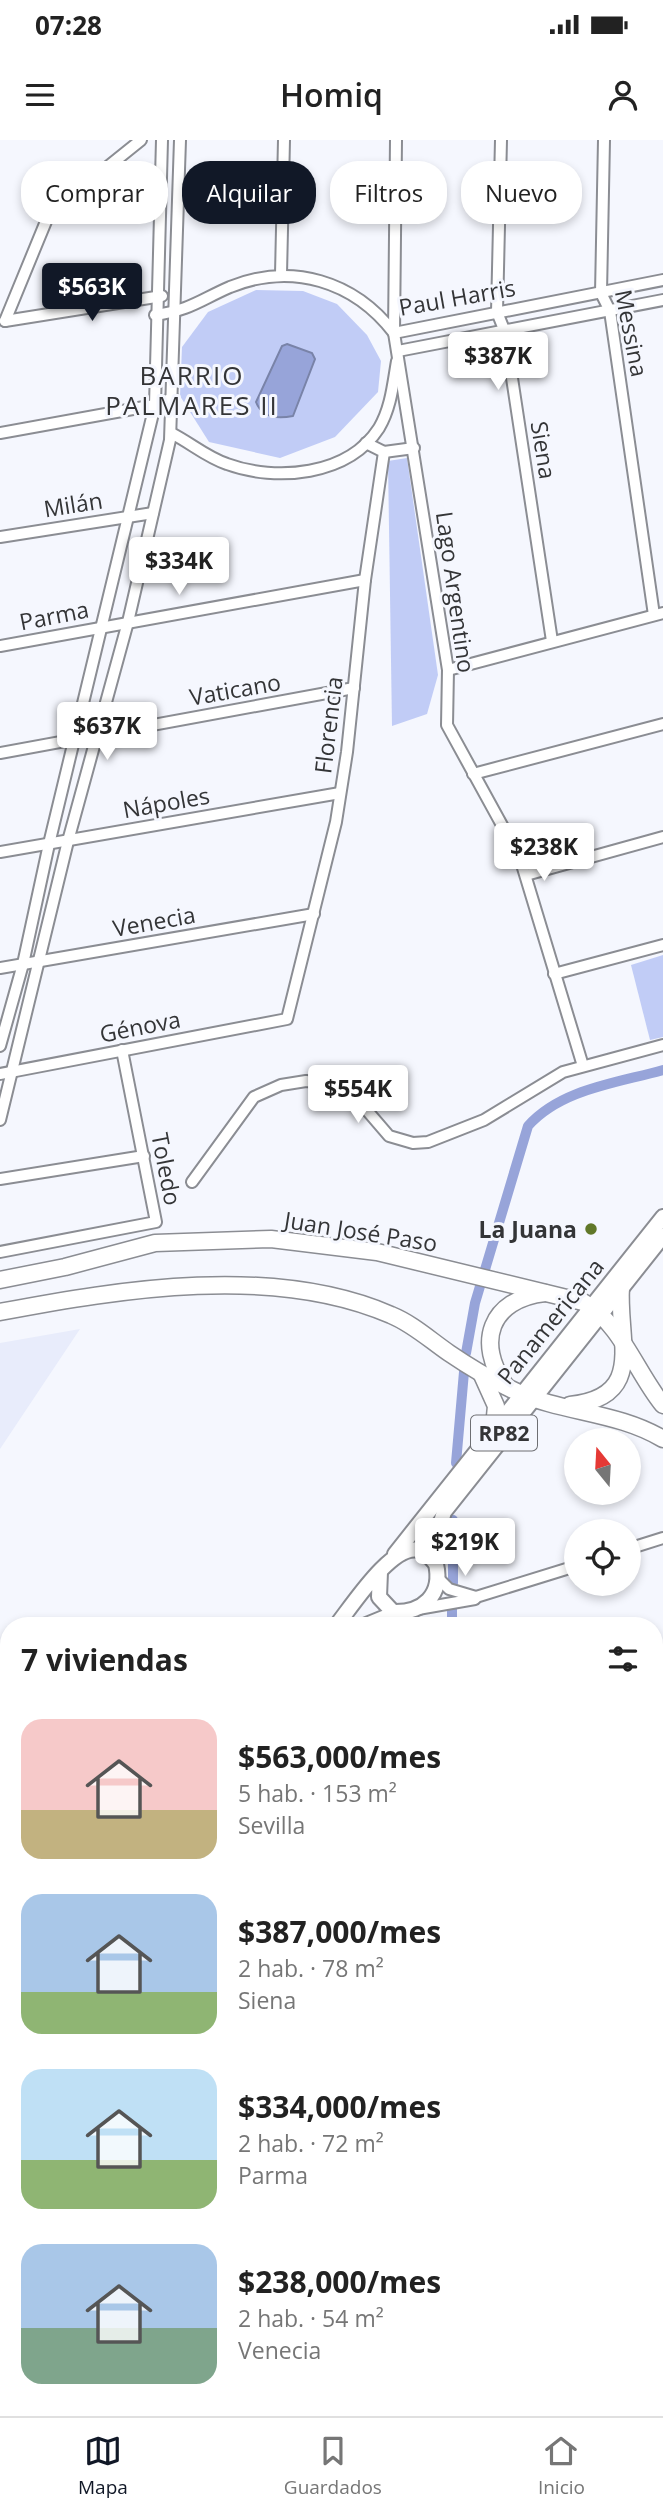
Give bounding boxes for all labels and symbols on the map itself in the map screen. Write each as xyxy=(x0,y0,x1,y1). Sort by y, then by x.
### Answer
pin: $563K xyxy=(43,264,141,323)
street label: Paul Harris xyxy=(396,271,518,323)
street label: Messina xyxy=(608,287,656,379)
pin: $387K xyxy=(449,332,547,392)
district label: BARRIO PALMARES II xyxy=(105,357,279,423)
street label: Siena xyxy=(524,419,564,481)
street label: Milán xyxy=(41,484,105,524)
street label: Lago Argentino xyxy=(429,509,483,675)
pin: $334K xyxy=(130,538,228,597)
street label: Parma xyxy=(17,593,91,637)
street label: Vaticano xyxy=(187,665,283,713)
street label: Florencia xyxy=(306,675,350,775)
pin: $637K xyxy=(58,702,156,762)
street label: Nápoles xyxy=(120,779,212,825)
pin: $238K xyxy=(495,824,593,883)
street label: Venecia xyxy=(110,898,198,944)
street label: Génova xyxy=(97,1002,183,1050)
pin: $554K xyxy=(309,1066,407,1125)
street label: Toledo xyxy=(144,1130,190,1208)
street label: Juan José Paso xyxy=(280,1203,440,1259)
place label: La Juana xyxy=(479,1213,577,1245)
marker: La Juana xyxy=(583,1221,599,1237)
street label: Panamericana xyxy=(489,1251,611,1391)
road number: RP82 xyxy=(471,1416,537,1450)
north arrow xyxy=(564,1428,640,1505)
pin: $219K xyxy=(416,1518,514,1578)

